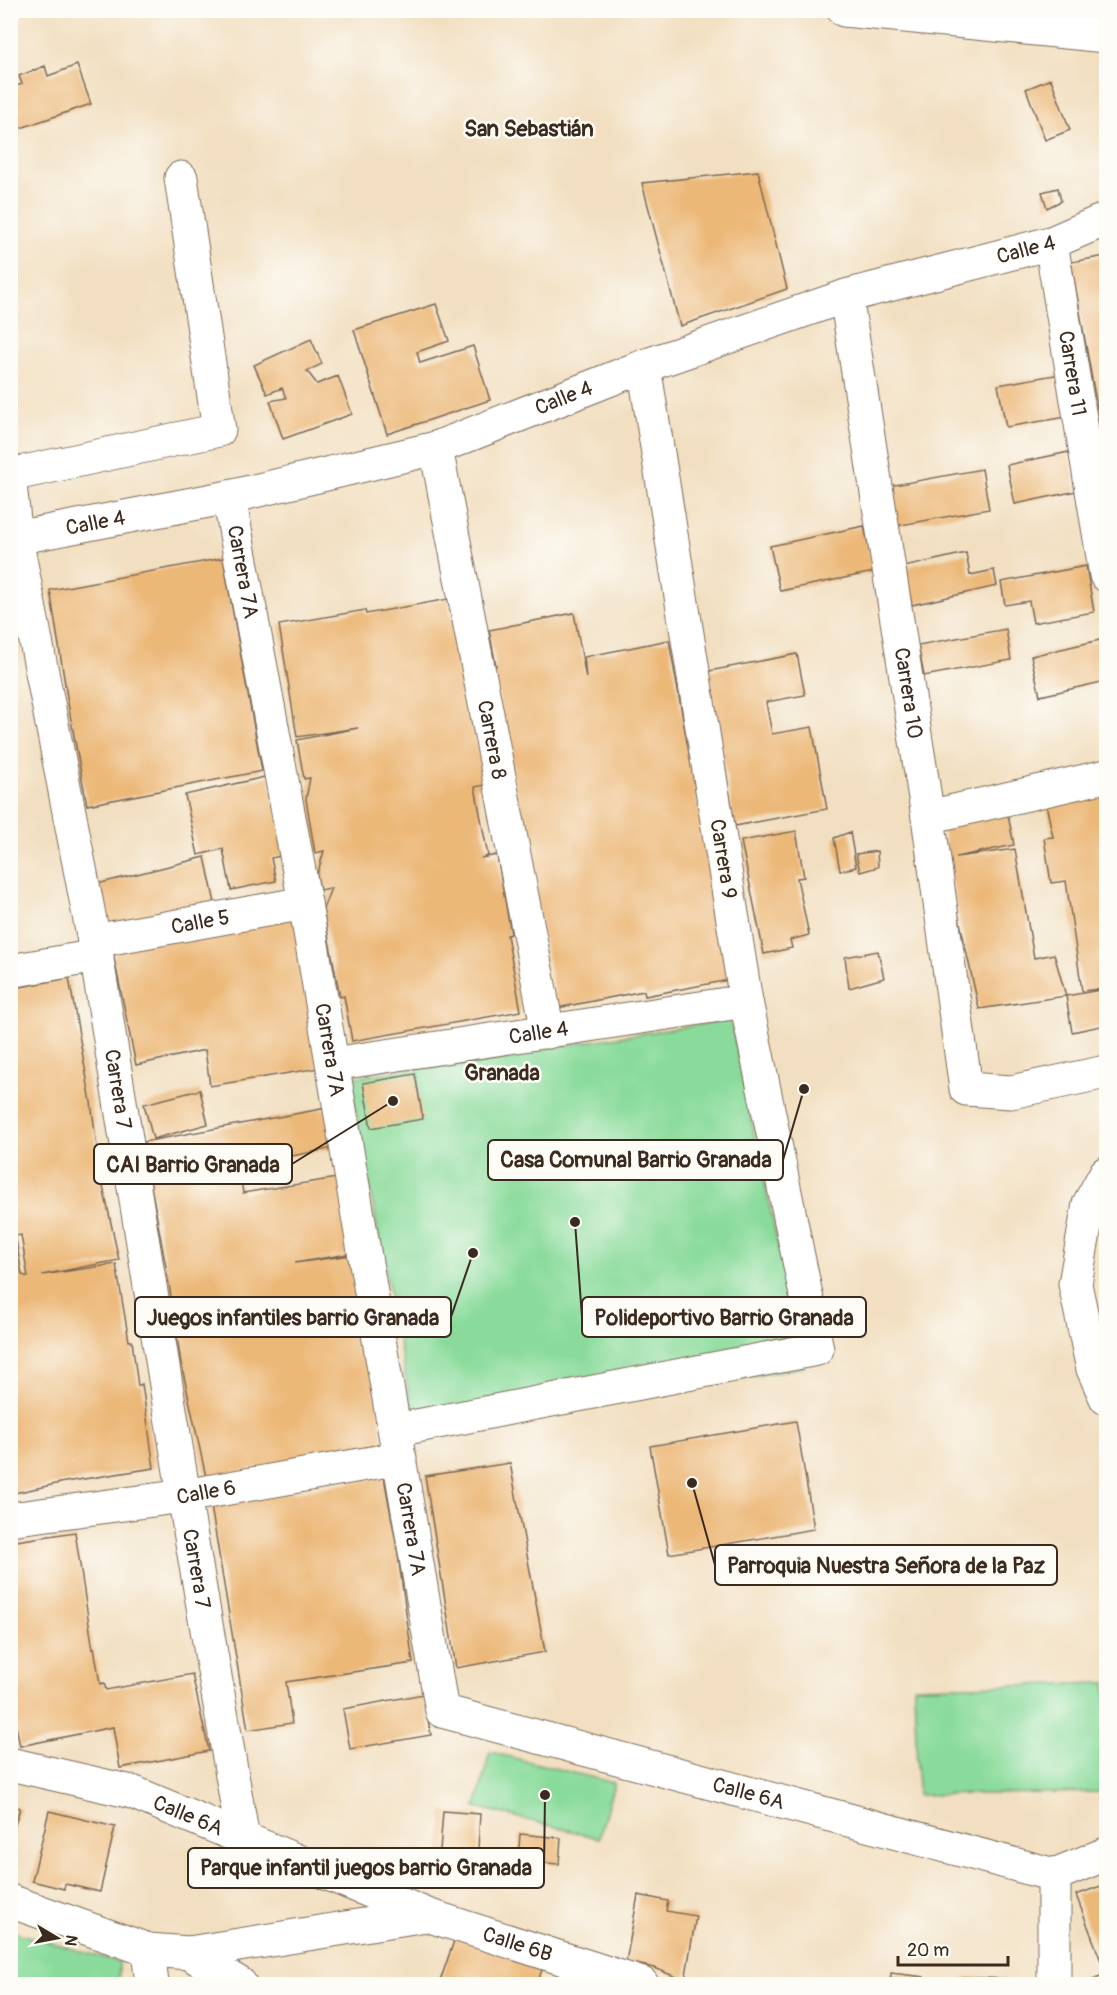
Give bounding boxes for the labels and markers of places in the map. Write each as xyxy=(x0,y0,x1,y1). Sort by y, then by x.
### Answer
callout: Casa Comunal Barrio Granada xyxy=(488,1140,783,1180)
callout: CAI Barrio Granada xyxy=(94,1144,292,1184)
callout: Juegos infantiles barrio Granada xyxy=(135,1297,451,1337)
callout: Polideportivo Barrio Granada xyxy=(582,1297,866,1337)
callout: Parroquia Nuestra Señora de la Paz xyxy=(715,1545,1057,1585)
callout: Parque infantil juegos barrio Granada xyxy=(188,1848,544,1888)

